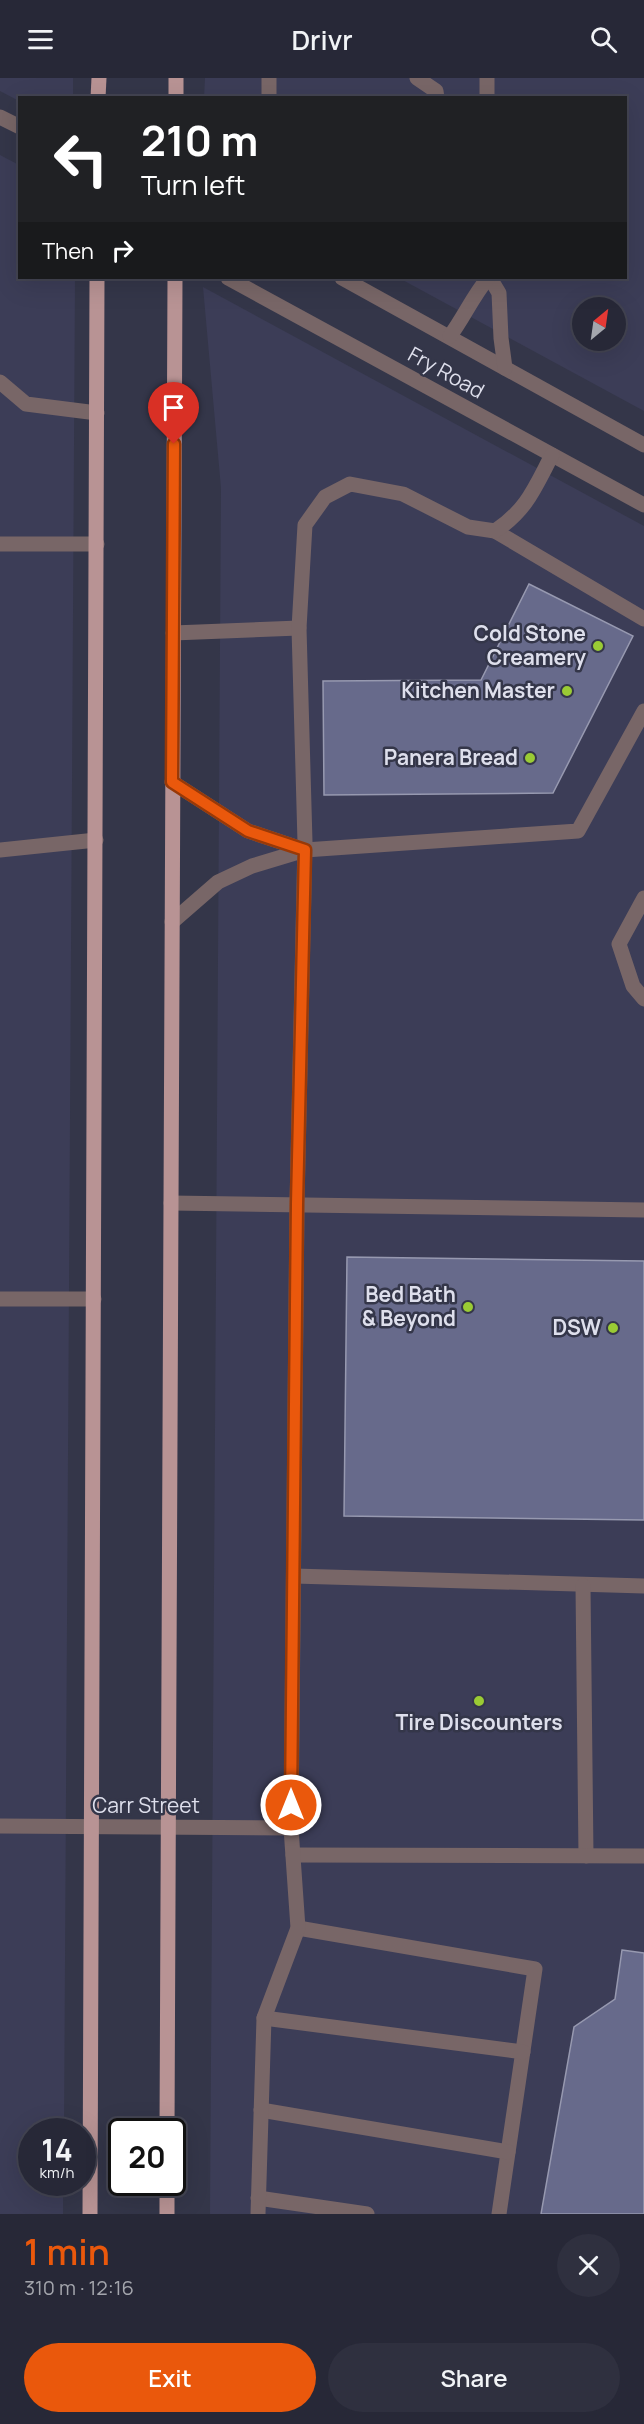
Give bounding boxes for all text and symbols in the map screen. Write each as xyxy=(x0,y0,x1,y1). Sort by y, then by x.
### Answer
text: Drivr xyxy=(291,21,353,58)
icon: menu xyxy=(24,23,57,56)
icon: search xyxy=(587,23,620,56)
text: 210 m xyxy=(141,111,258,169)
icon: left xyxy=(42,120,120,198)
text: Turn left xyxy=(141,166,245,203)
icon: right xyxy=(106,234,139,267)
text: Then xyxy=(42,236,94,266)
north arrow xyxy=(572,297,626,351)
map controls xyxy=(572,297,626,351)
street label: Fry Road xyxy=(403,340,490,405)
pin xyxy=(148,382,199,444)
icon: arrive xyxy=(157,391,190,424)
place label: Cold Stone Creamery xyxy=(474,619,586,671)
marker: Cold Stone Creamery xyxy=(591,639,605,653)
place label: Kitchen Master xyxy=(401,676,555,704)
marker: Kitchen Master xyxy=(560,684,574,698)
place label: Panera Bread xyxy=(384,743,518,771)
marker: Panera Bread xyxy=(523,751,537,765)
place label: Bed Bath & Beyond xyxy=(362,1280,456,1332)
marker: Bed Bath & Beyond xyxy=(461,1300,475,1314)
place label: DSW xyxy=(552,1313,602,1341)
marker: DSW xyxy=(606,1321,620,1335)
marker: Tire Discounters xyxy=(472,1694,486,1708)
place label: Tire Discounters xyxy=(395,1708,563,1736)
position arrow xyxy=(259,1773,323,1837)
street label: Carr Street xyxy=(92,1791,200,1819)
speed limit sign: 20 xyxy=(108,2118,186,2196)
text: 14 xyxy=(41,2129,73,2170)
text: km/h xyxy=(40,2162,74,2183)
text: 1 min xyxy=(24,2227,110,2276)
button: close xyxy=(557,2234,620,2297)
text: 310 m · 12:16 xyxy=(24,2274,134,2301)
button: Exit xyxy=(24,2343,316,2412)
button: Share xyxy=(328,2343,620,2412)

